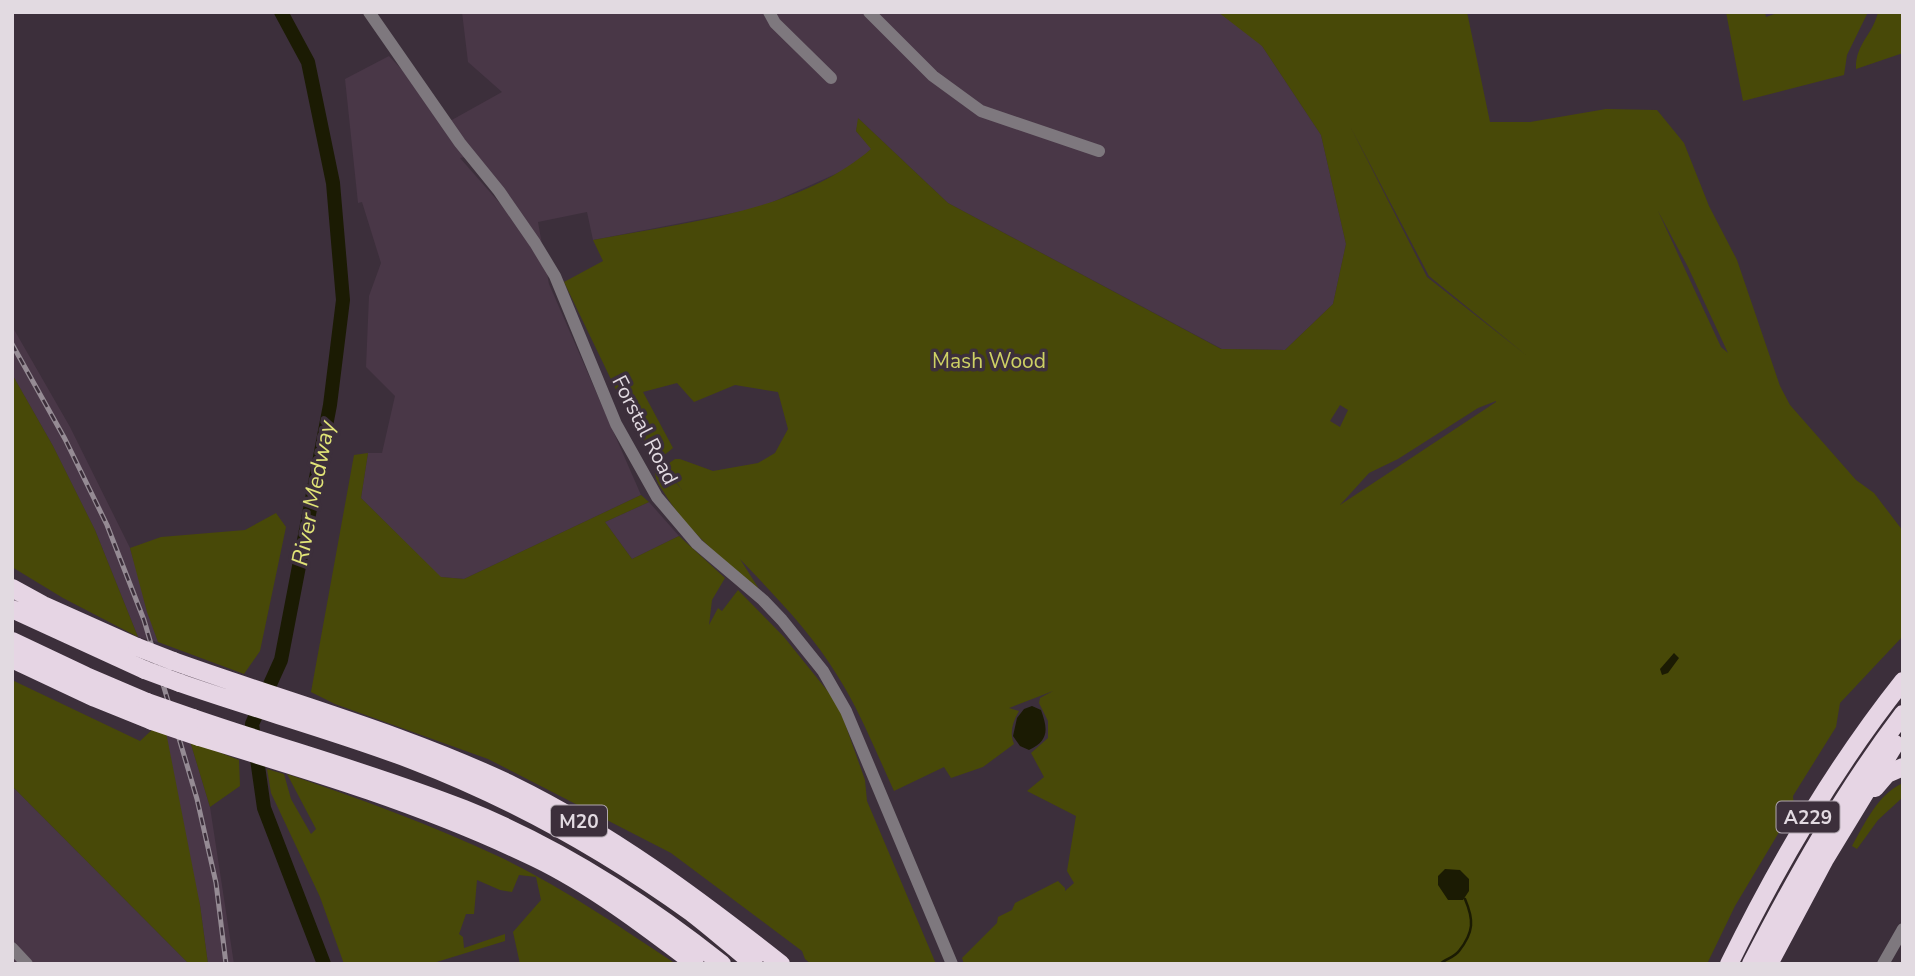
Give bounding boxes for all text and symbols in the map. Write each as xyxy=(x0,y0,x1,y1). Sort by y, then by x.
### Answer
park label: Mash Wood xyxy=(932,347,1046,375)
street label: Forstal Road xyxy=(605,371,685,489)
water label: River Medway xyxy=(284,417,343,568)
road number: A229 xyxy=(1776,802,1840,832)
road number: M20 xyxy=(551,806,607,836)

